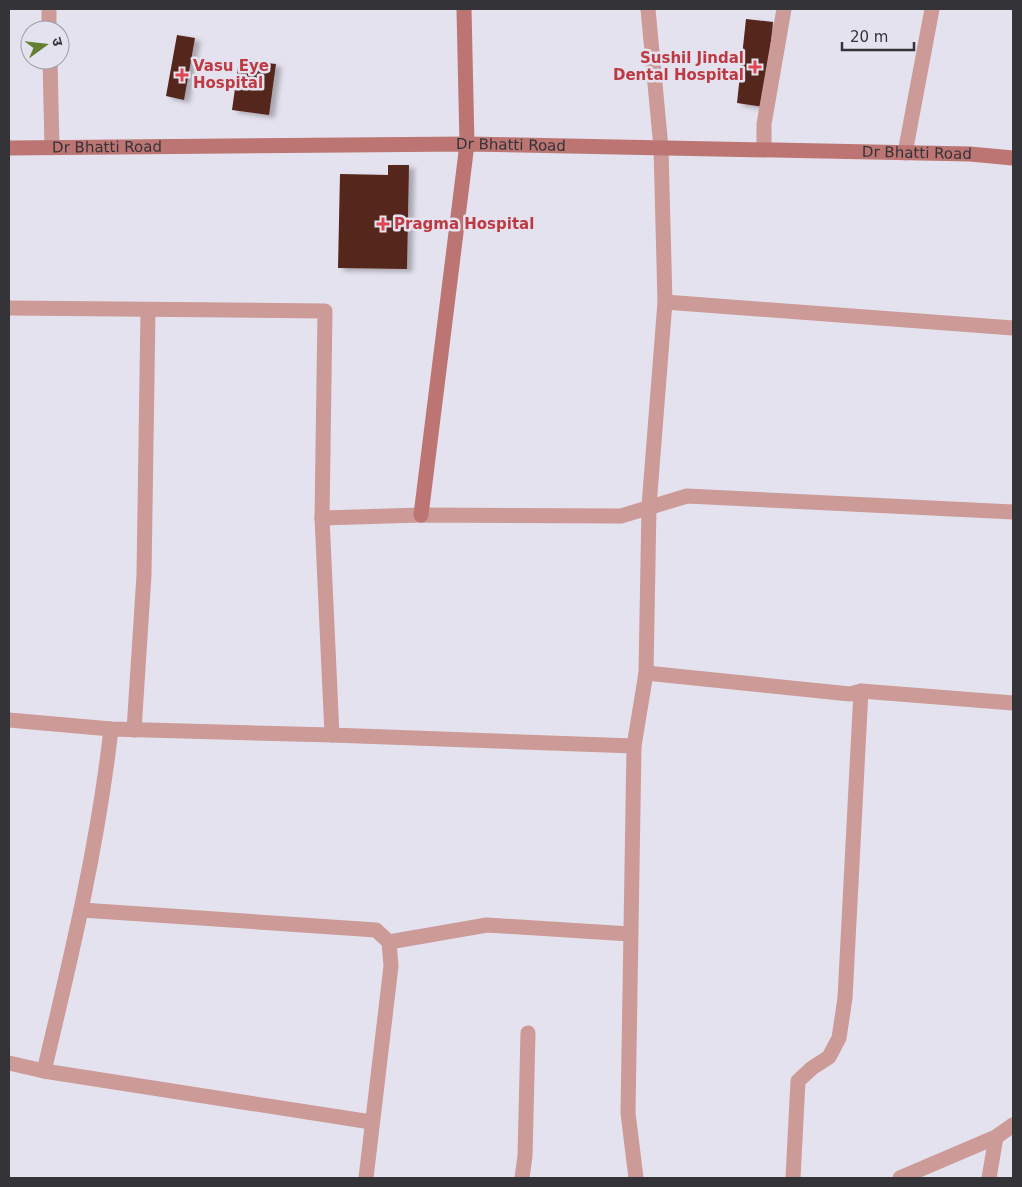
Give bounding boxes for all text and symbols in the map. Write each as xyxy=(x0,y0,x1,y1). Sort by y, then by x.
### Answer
north arrow xyxy=(20,20,70,70)
scale bar xyxy=(842,20,914,52)
text: 20 m xyxy=(850,28,888,46)
text: उ xyxy=(49,36,67,48)
place label: Sushil Jindal Dental Hospital xyxy=(613,49,744,84)
place label: Vasu Eye Hospital xyxy=(193,57,269,92)
marker: Sushil Jindal Dental Hospital xyxy=(748,60,762,74)
marker: Vasu Eye Hospital xyxy=(175,68,189,82)
street label: Dr Bhatti Road xyxy=(456,135,566,155)
street label: Dr Bhatti Road xyxy=(52,138,162,157)
street label: Dr Bhatti Road xyxy=(862,143,972,163)
place label: Pragma Hospital xyxy=(394,215,534,233)
marker: Pragma Hospital xyxy=(376,217,390,231)

